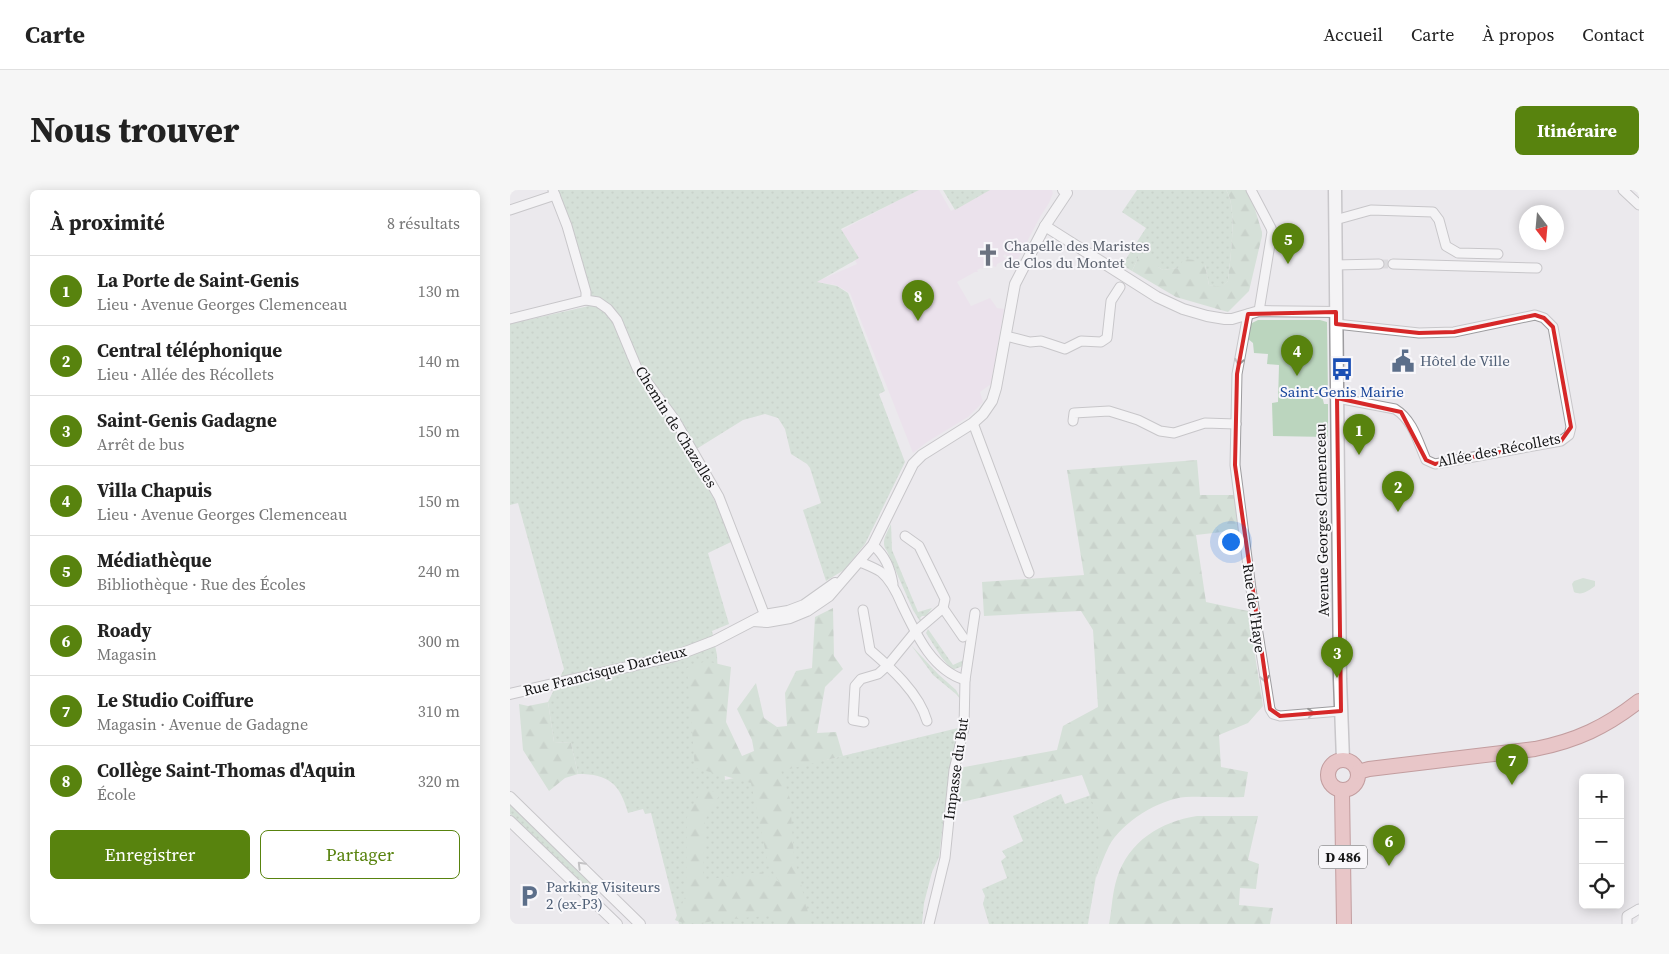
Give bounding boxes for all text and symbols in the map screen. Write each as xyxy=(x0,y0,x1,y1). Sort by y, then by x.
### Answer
text: Carte xyxy=(25,18,85,51)
text: Accueil xyxy=(1324,22,1383,47)
text: Carte xyxy=(1411,22,1454,47)
text: À propos xyxy=(1482,22,1554,47)
text: Contact xyxy=(1582,22,1644,47)
text: Nous trouver xyxy=(30,106,239,154)
button: Itinéraire xyxy=(1515,106,1639,155)
north arrow xyxy=(1519,205,1564,250)
text: À proximité xyxy=(50,208,165,237)
text: 8 résultats xyxy=(387,212,460,234)
pin: 5 xyxy=(1272,223,1304,264)
place label: Chapelle des Maristes de Clos du Montet xyxy=(1004,235,1149,273)
church icon: Chapelle des Maristes de Clos du Montet xyxy=(975,242,1001,268)
text: La Porte de Saint-Genis xyxy=(97,267,299,293)
text: 1 xyxy=(62,280,70,302)
text: 130 m xyxy=(418,280,460,302)
pin: 8 xyxy=(902,280,934,321)
text: Lieu · Avenue Georges Clemenceau xyxy=(97,293,347,315)
pin: 4 xyxy=(1281,335,1313,376)
text: Central téléphonique xyxy=(97,337,282,363)
public building icon: Hôtel de Ville xyxy=(1390,348,1416,374)
text: 2 xyxy=(62,350,70,372)
text: 140 m xyxy=(418,350,460,372)
place label: Hôtel de Ville xyxy=(1420,350,1510,371)
bus stop icon: Saint-Genis Mairie xyxy=(1329,356,1355,382)
one-way arrow xyxy=(1235,357,1245,366)
street label: Chemin de Chazelles xyxy=(630,362,722,492)
text: Lieu · Allée des Récollets xyxy=(97,363,274,385)
place label: Saint-Genis Mairie xyxy=(1280,381,1404,402)
text: Saint-Genis Gadagne xyxy=(97,407,277,433)
pin: 1 xyxy=(1343,414,1375,455)
text: 3 xyxy=(62,420,70,442)
text: 150 m xyxy=(418,420,460,442)
street label: Avenue Georges Clemenceau xyxy=(1309,423,1334,617)
street label: Allée des Récollets xyxy=(1436,427,1562,472)
text: Arrêt de bus xyxy=(97,433,184,455)
pin: 2 xyxy=(1382,471,1414,512)
text: Villa Chapuis xyxy=(97,477,212,503)
text: 4 xyxy=(62,490,70,512)
text: 150 m xyxy=(418,490,460,512)
text: Lieu · Avenue Georges Clemenceau xyxy=(97,503,347,525)
your location xyxy=(1218,529,1244,555)
text: Médiathèque xyxy=(97,547,212,573)
text: 5 xyxy=(62,560,70,582)
text: 240 m xyxy=(418,560,460,582)
street label: Rue de l'Haye xyxy=(1238,562,1271,654)
text: Bibliothèque · Rue des Écoles xyxy=(97,573,306,595)
text: Roady xyxy=(97,617,152,643)
text: 6 xyxy=(62,630,70,652)
text: 300 m xyxy=(418,630,460,652)
pin: 3 xyxy=(1321,637,1353,678)
street label: Rue Francisque Darcieux xyxy=(521,640,689,701)
text: Magasin xyxy=(97,643,157,665)
one-way arrow xyxy=(1259,676,1270,684)
text: Le Studio Coiffure xyxy=(97,687,254,713)
text: 7 xyxy=(62,700,70,722)
text: 310 m xyxy=(418,700,460,722)
one-way arrow xyxy=(1307,708,1315,719)
text: Magasin · Avenue de Gadagne xyxy=(97,713,308,735)
street label: Impasse du But xyxy=(938,716,973,821)
pin: 7 xyxy=(1496,744,1528,785)
text: Collège Saint-Thomas d'Aquin xyxy=(97,757,355,783)
text: 8 xyxy=(62,770,70,792)
text: 320 m xyxy=(418,770,460,792)
map controls xyxy=(1579,774,1624,909)
button: + xyxy=(1579,774,1624,819)
text: École xyxy=(97,783,136,805)
button: − xyxy=(1579,819,1624,864)
pin: 6 xyxy=(1373,825,1405,866)
button: Enregistrer xyxy=(50,830,250,879)
button: Partager xyxy=(260,830,460,879)
road number: D 486 xyxy=(1319,846,1367,869)
one-way arrow xyxy=(578,862,587,871)
button: locate xyxy=(1579,864,1624,909)
place label: Parking Visiteurs 2 (ex-P3) xyxy=(546,876,660,914)
parking icon: Parking Visiteurs 2 (ex-P3) xyxy=(516,883,542,909)

